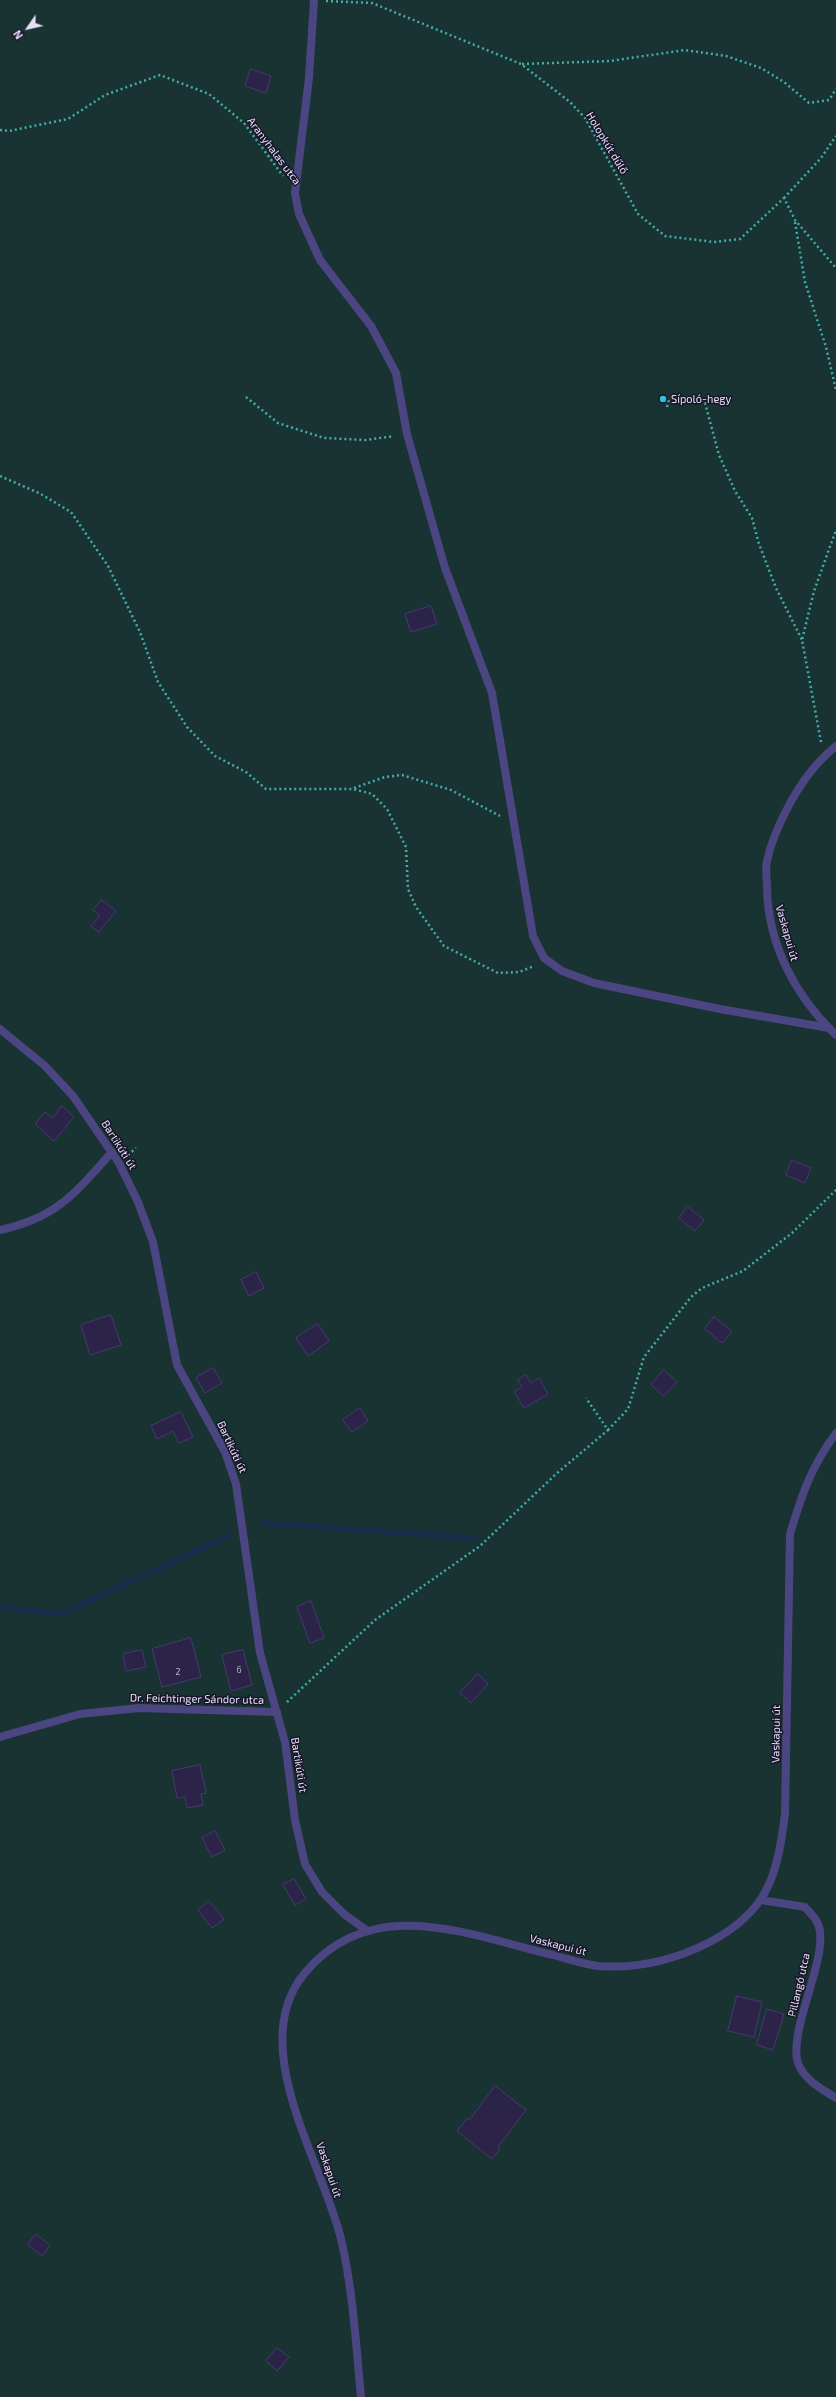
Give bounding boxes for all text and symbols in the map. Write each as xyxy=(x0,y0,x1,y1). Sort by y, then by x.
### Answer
north arrow xyxy=(8,8,48,48)
text: N xyxy=(10,28,25,42)
street label: Holopkút dűlő xyxy=(583,110,631,176)
street label: Aranyhalas utca xyxy=(244,115,304,187)
place label: Sípoló-hegy xyxy=(671,392,731,406)
marker: Sípoló-hegy xyxy=(658,394,668,404)
street label: Vaskapui út xyxy=(773,903,801,963)
street label: Bartikúti út xyxy=(99,1118,139,1172)
street label: Bartikúti út xyxy=(214,1419,250,1475)
house number: 6 xyxy=(236,1665,242,1675)
house number: 2 xyxy=(175,1667,181,1677)
street label: Dr. Feichtinger Sándor utca xyxy=(130,1691,264,1707)
street label: Vaskapui út xyxy=(769,1705,783,1763)
street label: Bartikúti út xyxy=(288,1736,310,1794)
street label: Vaskapui út xyxy=(528,1932,588,1958)
street label: Pillangó utca xyxy=(785,1952,813,2018)
street label: Vaskapui út xyxy=(313,2140,345,2200)

